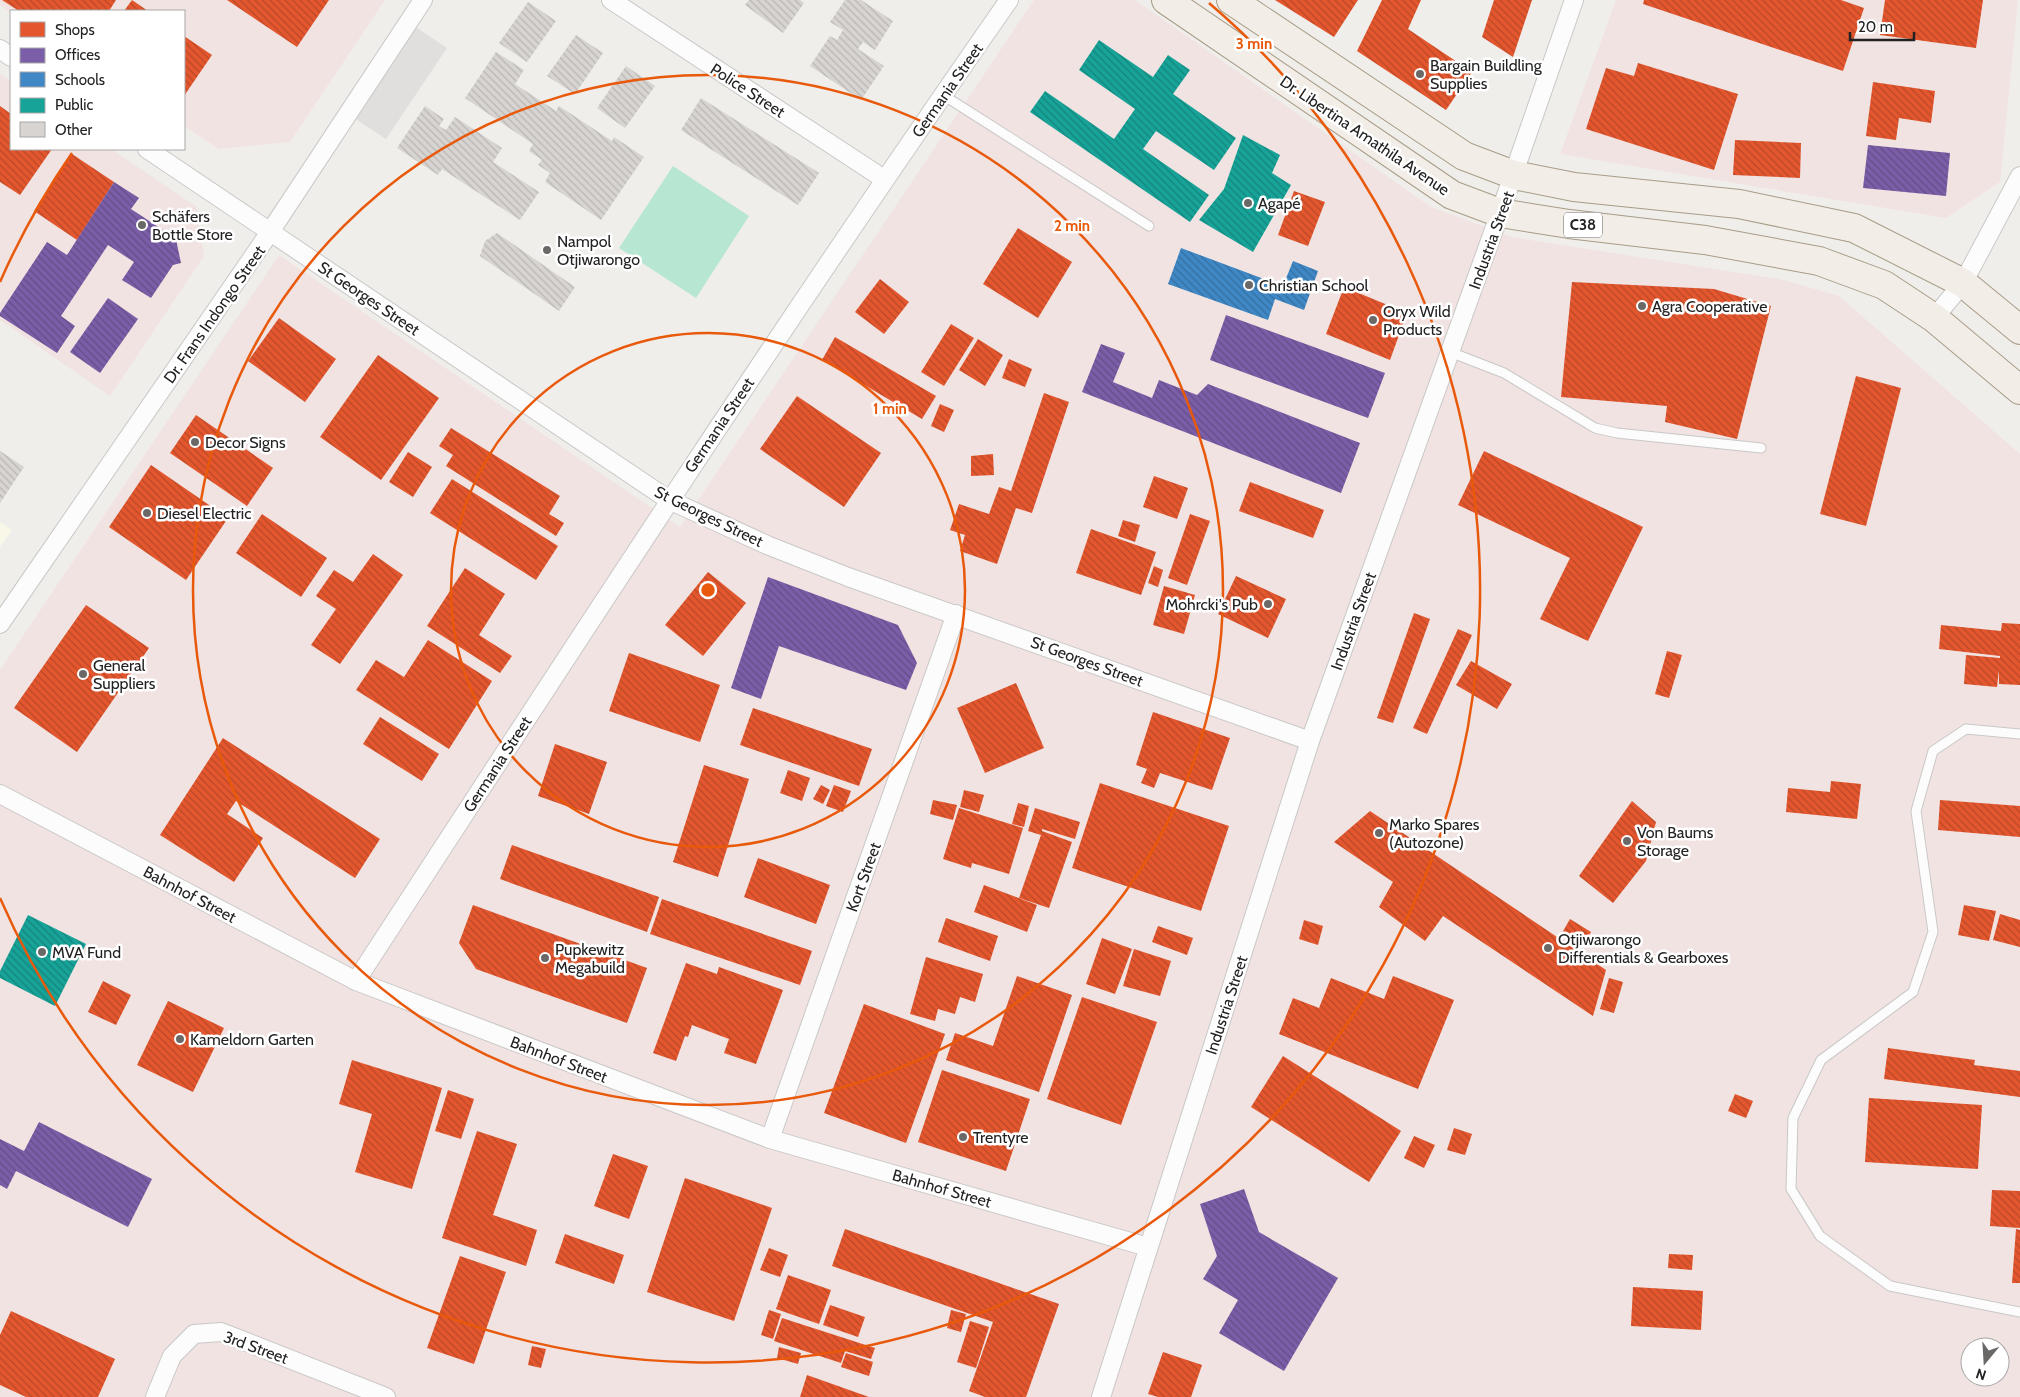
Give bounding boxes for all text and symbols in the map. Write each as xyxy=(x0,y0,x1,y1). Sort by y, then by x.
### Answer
legend xyxy=(10,10,185,150)
scale bar xyxy=(1850,10,1914,42)
text: 20 m xyxy=(1858,18,1893,36)
text: Shops xyxy=(55,21,95,39)
text: 3 min xyxy=(1236,35,1272,53)
street label: Germania Street xyxy=(908,39,987,141)
text: Offices xyxy=(55,46,100,64)
place label: Bargain Buildling Supplies xyxy=(1430,56,1543,93)
street label: Police Street xyxy=(707,59,789,122)
marker: Bargain Buildling Supplies xyxy=(1414,68,1426,80)
text: Schools xyxy=(55,71,105,89)
street label: Dr. Libertina Amathila Avenue xyxy=(1276,72,1453,199)
text: Public xyxy=(55,96,93,114)
text: Other xyxy=(55,121,92,139)
street label: Industria Street xyxy=(1465,188,1518,292)
place label: Agapé xyxy=(1258,194,1300,213)
marker: Agapé xyxy=(1242,197,1254,209)
place label: Schäfers Bottle Store xyxy=(152,207,233,244)
road number: C38 xyxy=(1564,212,1602,238)
text: 2 min xyxy=(1054,217,1090,235)
marker: Schäfers Bottle Store xyxy=(136,219,148,231)
place label: Nampol Otjiwarongo xyxy=(557,232,640,269)
street label: Dr. Frans Indongo Street xyxy=(160,241,269,387)
marker: Nampol Otjiwarongo xyxy=(541,244,553,256)
street label: St Georges Street xyxy=(314,257,424,340)
place label: Christian School xyxy=(1259,276,1368,295)
marker: Christian School xyxy=(1243,279,1255,291)
place label: Agra Cooperative xyxy=(1652,297,1767,316)
marker: Agra Cooperative xyxy=(1636,300,1648,312)
place label: Oryx Wild Products xyxy=(1383,302,1451,339)
marker: Oryx Wild Products xyxy=(1367,314,1379,326)
street label: Germania Street xyxy=(681,374,758,476)
text: 1 min xyxy=(873,400,907,418)
place label: Decor Signs xyxy=(205,433,286,452)
marker: Decor Signs xyxy=(189,436,201,448)
street label: St Georges Street xyxy=(651,482,767,551)
place label: Diesel Electric xyxy=(157,504,251,523)
marker: Diesel Electric xyxy=(141,507,153,519)
street label: Industria Street xyxy=(1327,569,1380,673)
centre of rings xyxy=(699,581,717,599)
place label: Mohrcki's Pub xyxy=(1165,595,1258,614)
marker: Mohrcki's Pub xyxy=(1262,598,1274,610)
street label: St Georges Street xyxy=(1028,632,1146,691)
place label: General Suppliers xyxy=(93,656,156,693)
marker: General Suppliers xyxy=(77,668,89,680)
street label: Germania Street xyxy=(459,712,536,816)
place label: Marko Spares (Autozone) xyxy=(1389,815,1480,852)
place label: Von Baums Storage xyxy=(1637,823,1714,860)
marker: Marko Spares (Autozone) xyxy=(1373,827,1385,839)
marker: Von Baums Storage xyxy=(1621,835,1633,847)
street label: Kort Street xyxy=(842,839,885,914)
street label: Bahnhof Street xyxy=(140,862,240,927)
place label: Otjiwarongo Differentials & Gearboxes xyxy=(1558,930,1729,967)
place label: Pupkewitz Megabuild xyxy=(555,940,625,977)
marker: Otjiwarongo Differentials & Gearboxes xyxy=(1542,942,1554,954)
place label: MVA Fund xyxy=(52,943,121,962)
marker: MVA Fund xyxy=(36,946,48,958)
marker: Pupkewitz Megabuild xyxy=(539,952,551,964)
street label: Industria Street xyxy=(1202,953,1252,1057)
place label: Kameldorn Garten xyxy=(190,1030,314,1049)
street label: Bahnhof Street xyxy=(508,1032,611,1087)
marker: Kameldorn Garten xyxy=(174,1033,186,1045)
place label: Trentyre xyxy=(973,1128,1029,1147)
marker: Trentyre xyxy=(957,1131,969,1143)
street label: Bahnhof Street xyxy=(890,1165,994,1212)
street label: 3rd Street xyxy=(221,1327,291,1368)
north arrow xyxy=(1960,1337,2010,1387)
text: N xyxy=(1973,1364,1988,1384)

